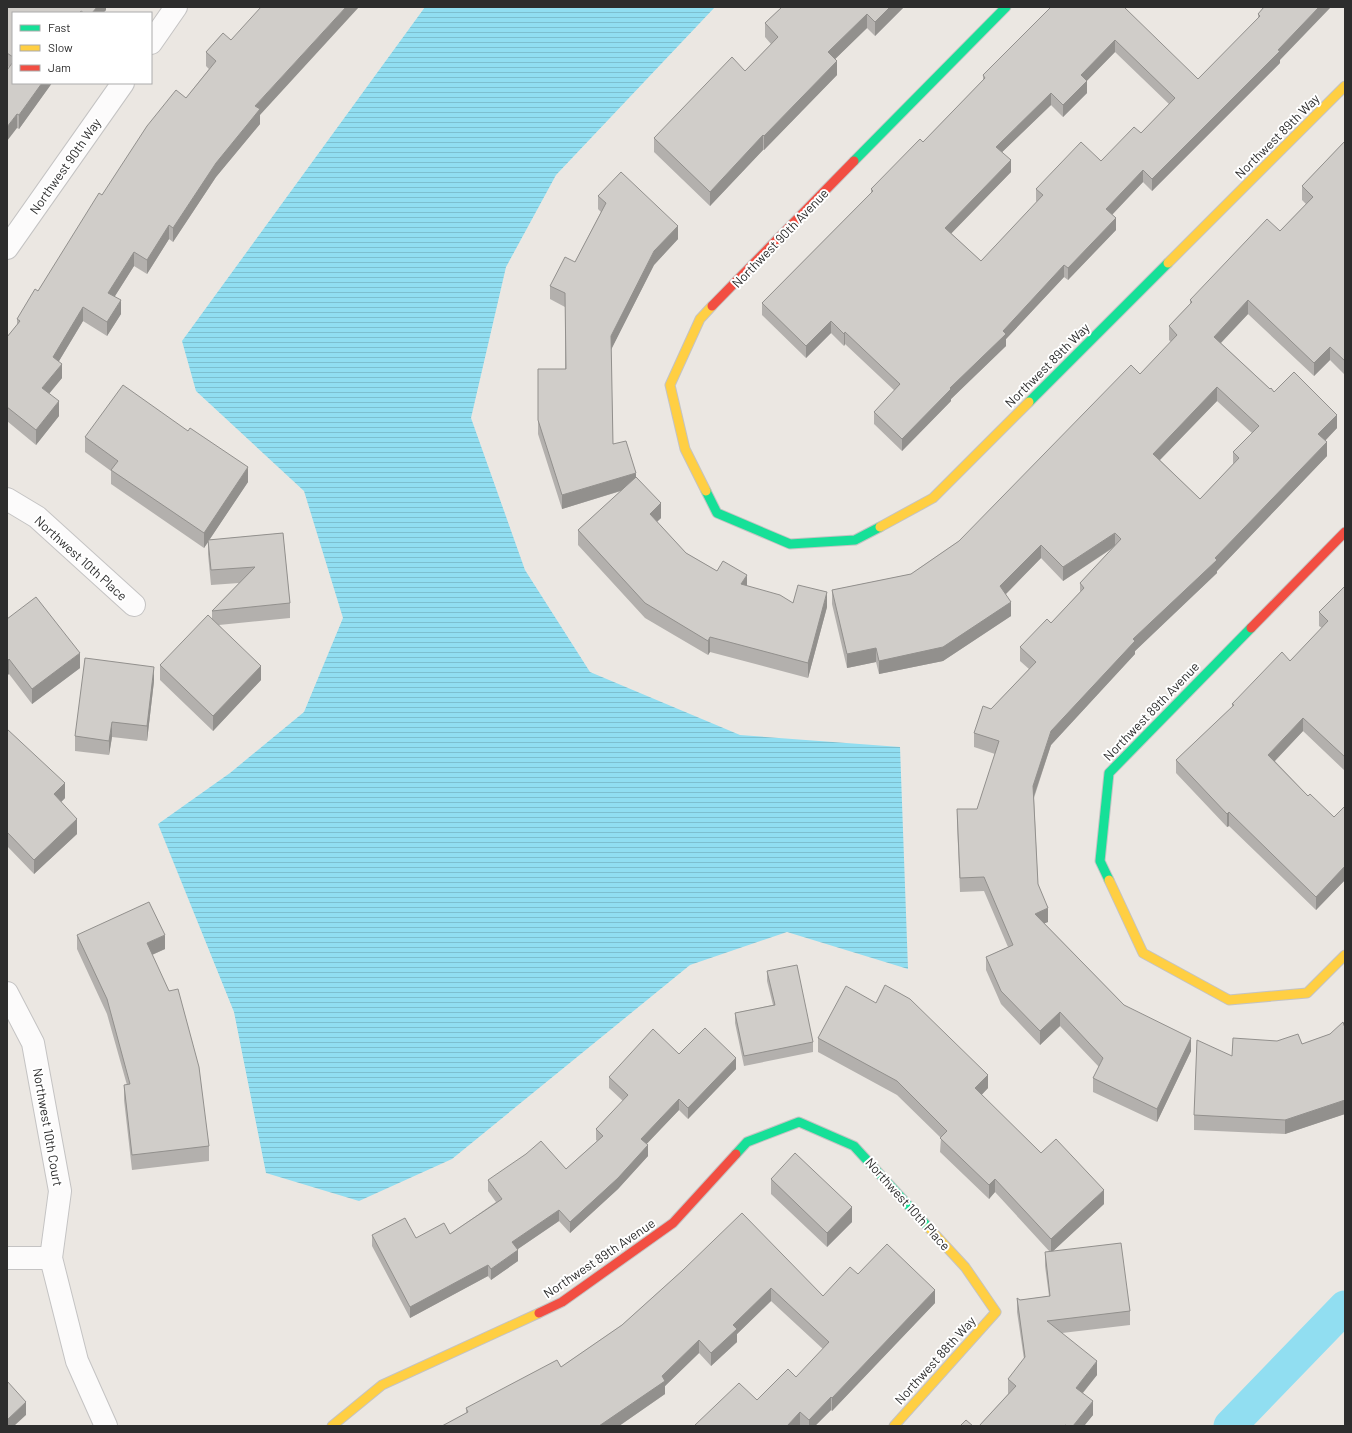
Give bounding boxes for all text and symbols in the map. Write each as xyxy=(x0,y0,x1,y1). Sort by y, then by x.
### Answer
legend xyxy=(12,12,152,84)
text: Fast xyxy=(48,20,71,34)
text: Slow xyxy=(48,40,73,54)
text: Jam xyxy=(48,60,71,74)
street label: Northwest 89th Way xyxy=(1231,90,1323,182)
street label: Northwest 90th Way xyxy=(26,115,104,217)
street label: Northwest 90th Avenue xyxy=(728,185,832,291)
street label: Northwest 89th Way xyxy=(1001,319,1093,411)
street label: Northwest 10th Place xyxy=(31,512,131,604)
street label: Northwest 89th Avenue xyxy=(1100,658,1202,764)
street label: Northwest 10th Court xyxy=(30,1067,66,1187)
street label: Northwest 10th Place xyxy=(862,1154,954,1254)
street label: Northwest 89th Avenue xyxy=(540,1215,658,1301)
street label: Northwest 88th Way xyxy=(891,1313,979,1407)

